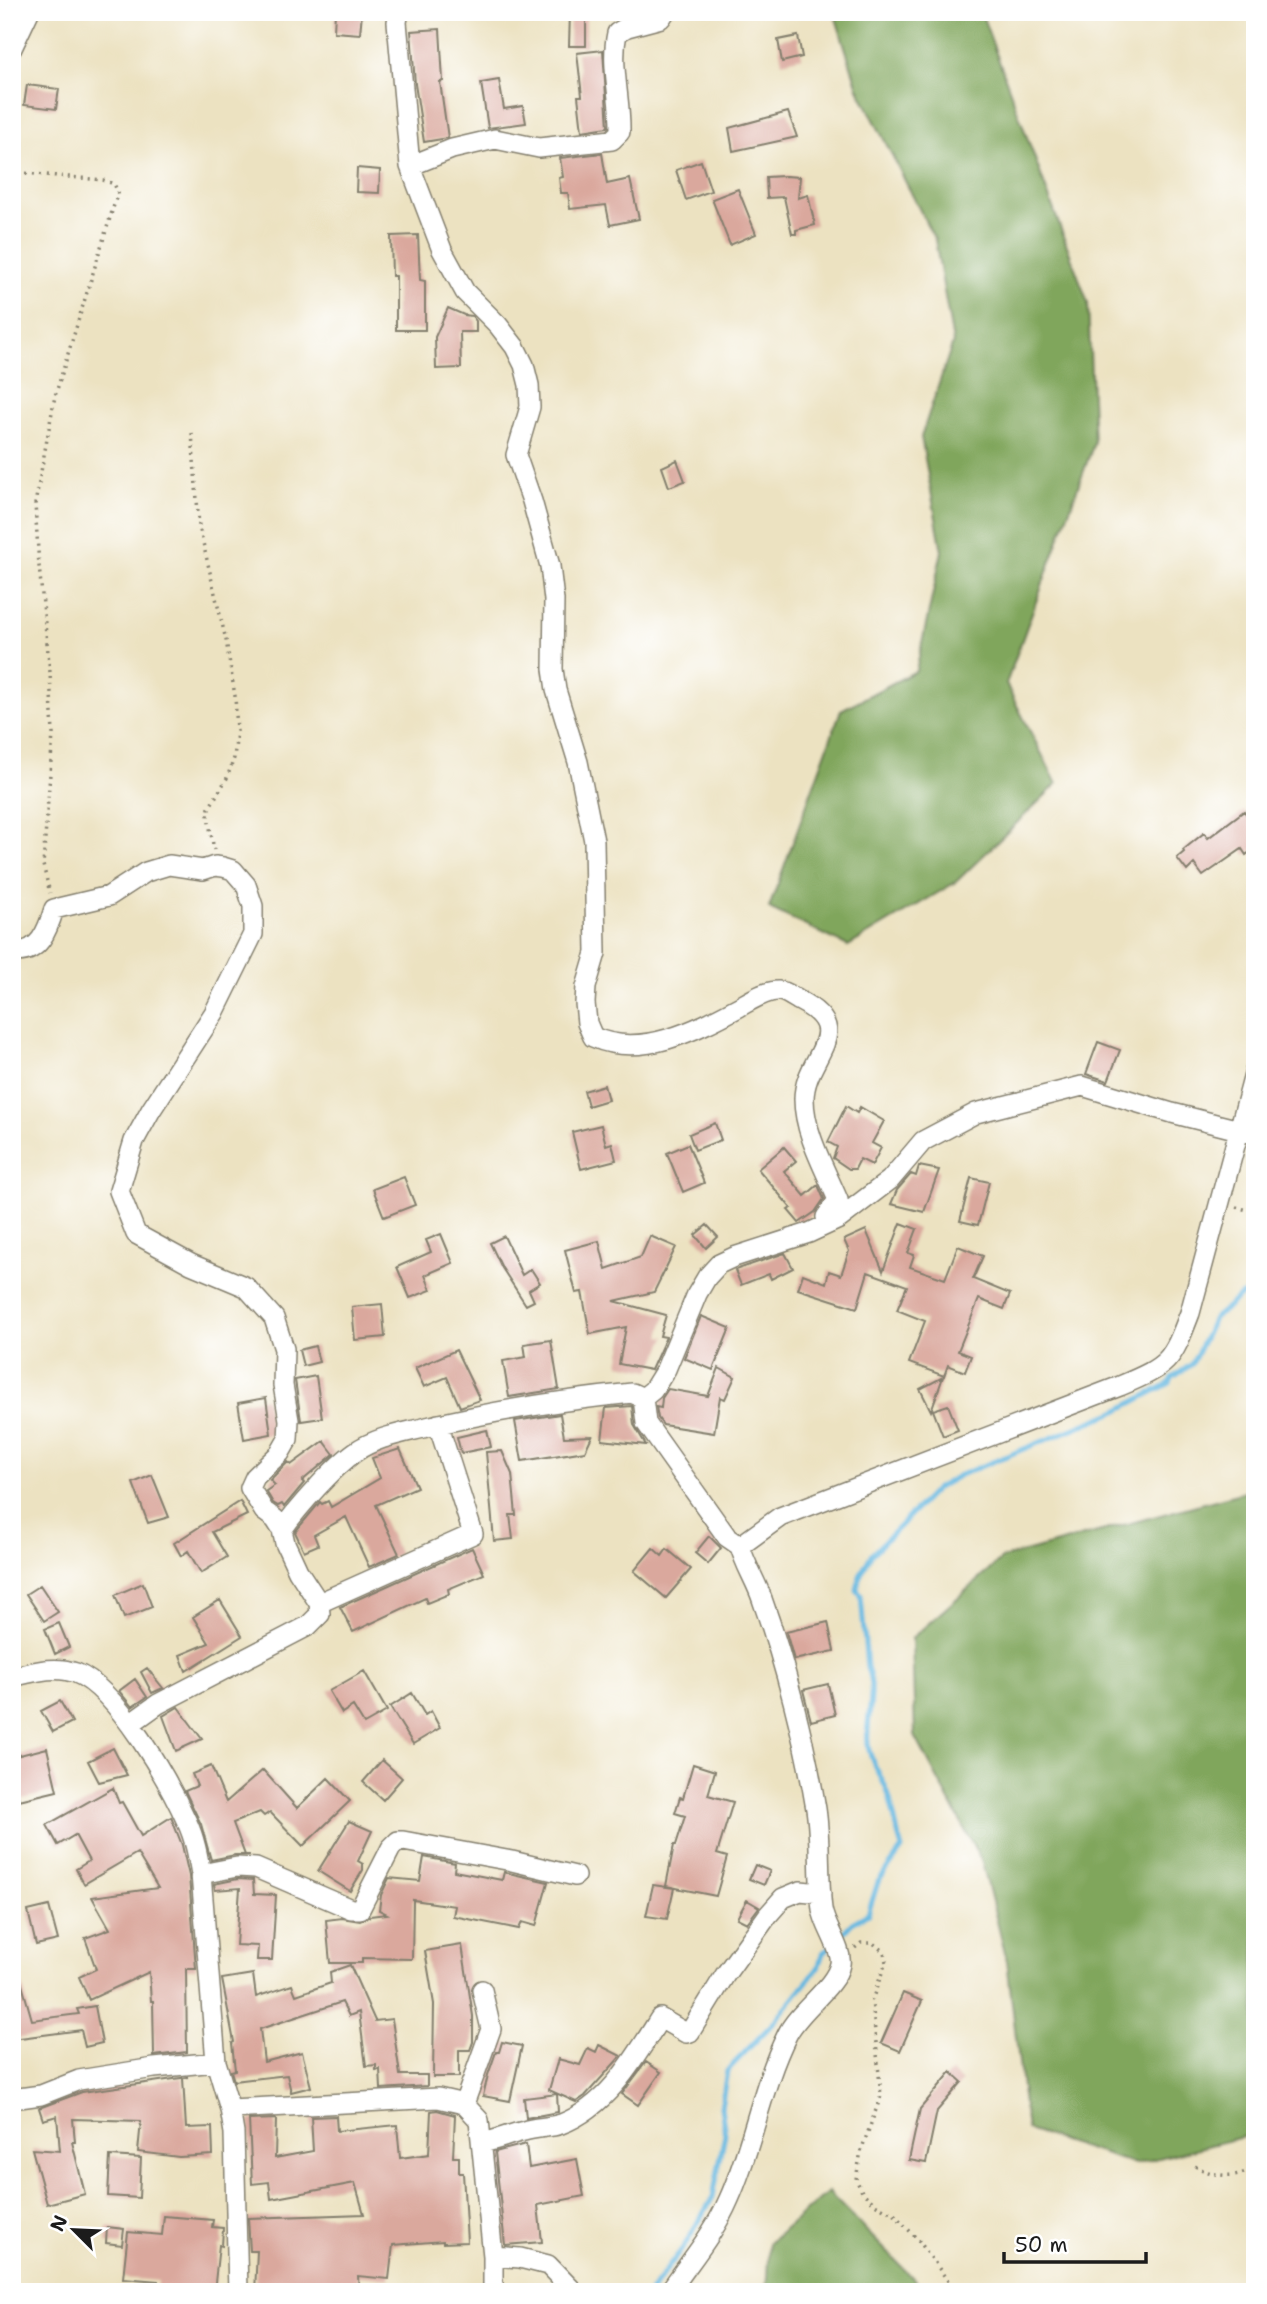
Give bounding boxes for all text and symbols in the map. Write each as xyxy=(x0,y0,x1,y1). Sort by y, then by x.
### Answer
north arrow xyxy=(38,2196,108,2266)
text: N xyxy=(44,2211,73,2235)
scale bar xyxy=(1004,2220,1146,2264)
text: 50 m xyxy=(1015,2231,1068,2259)

